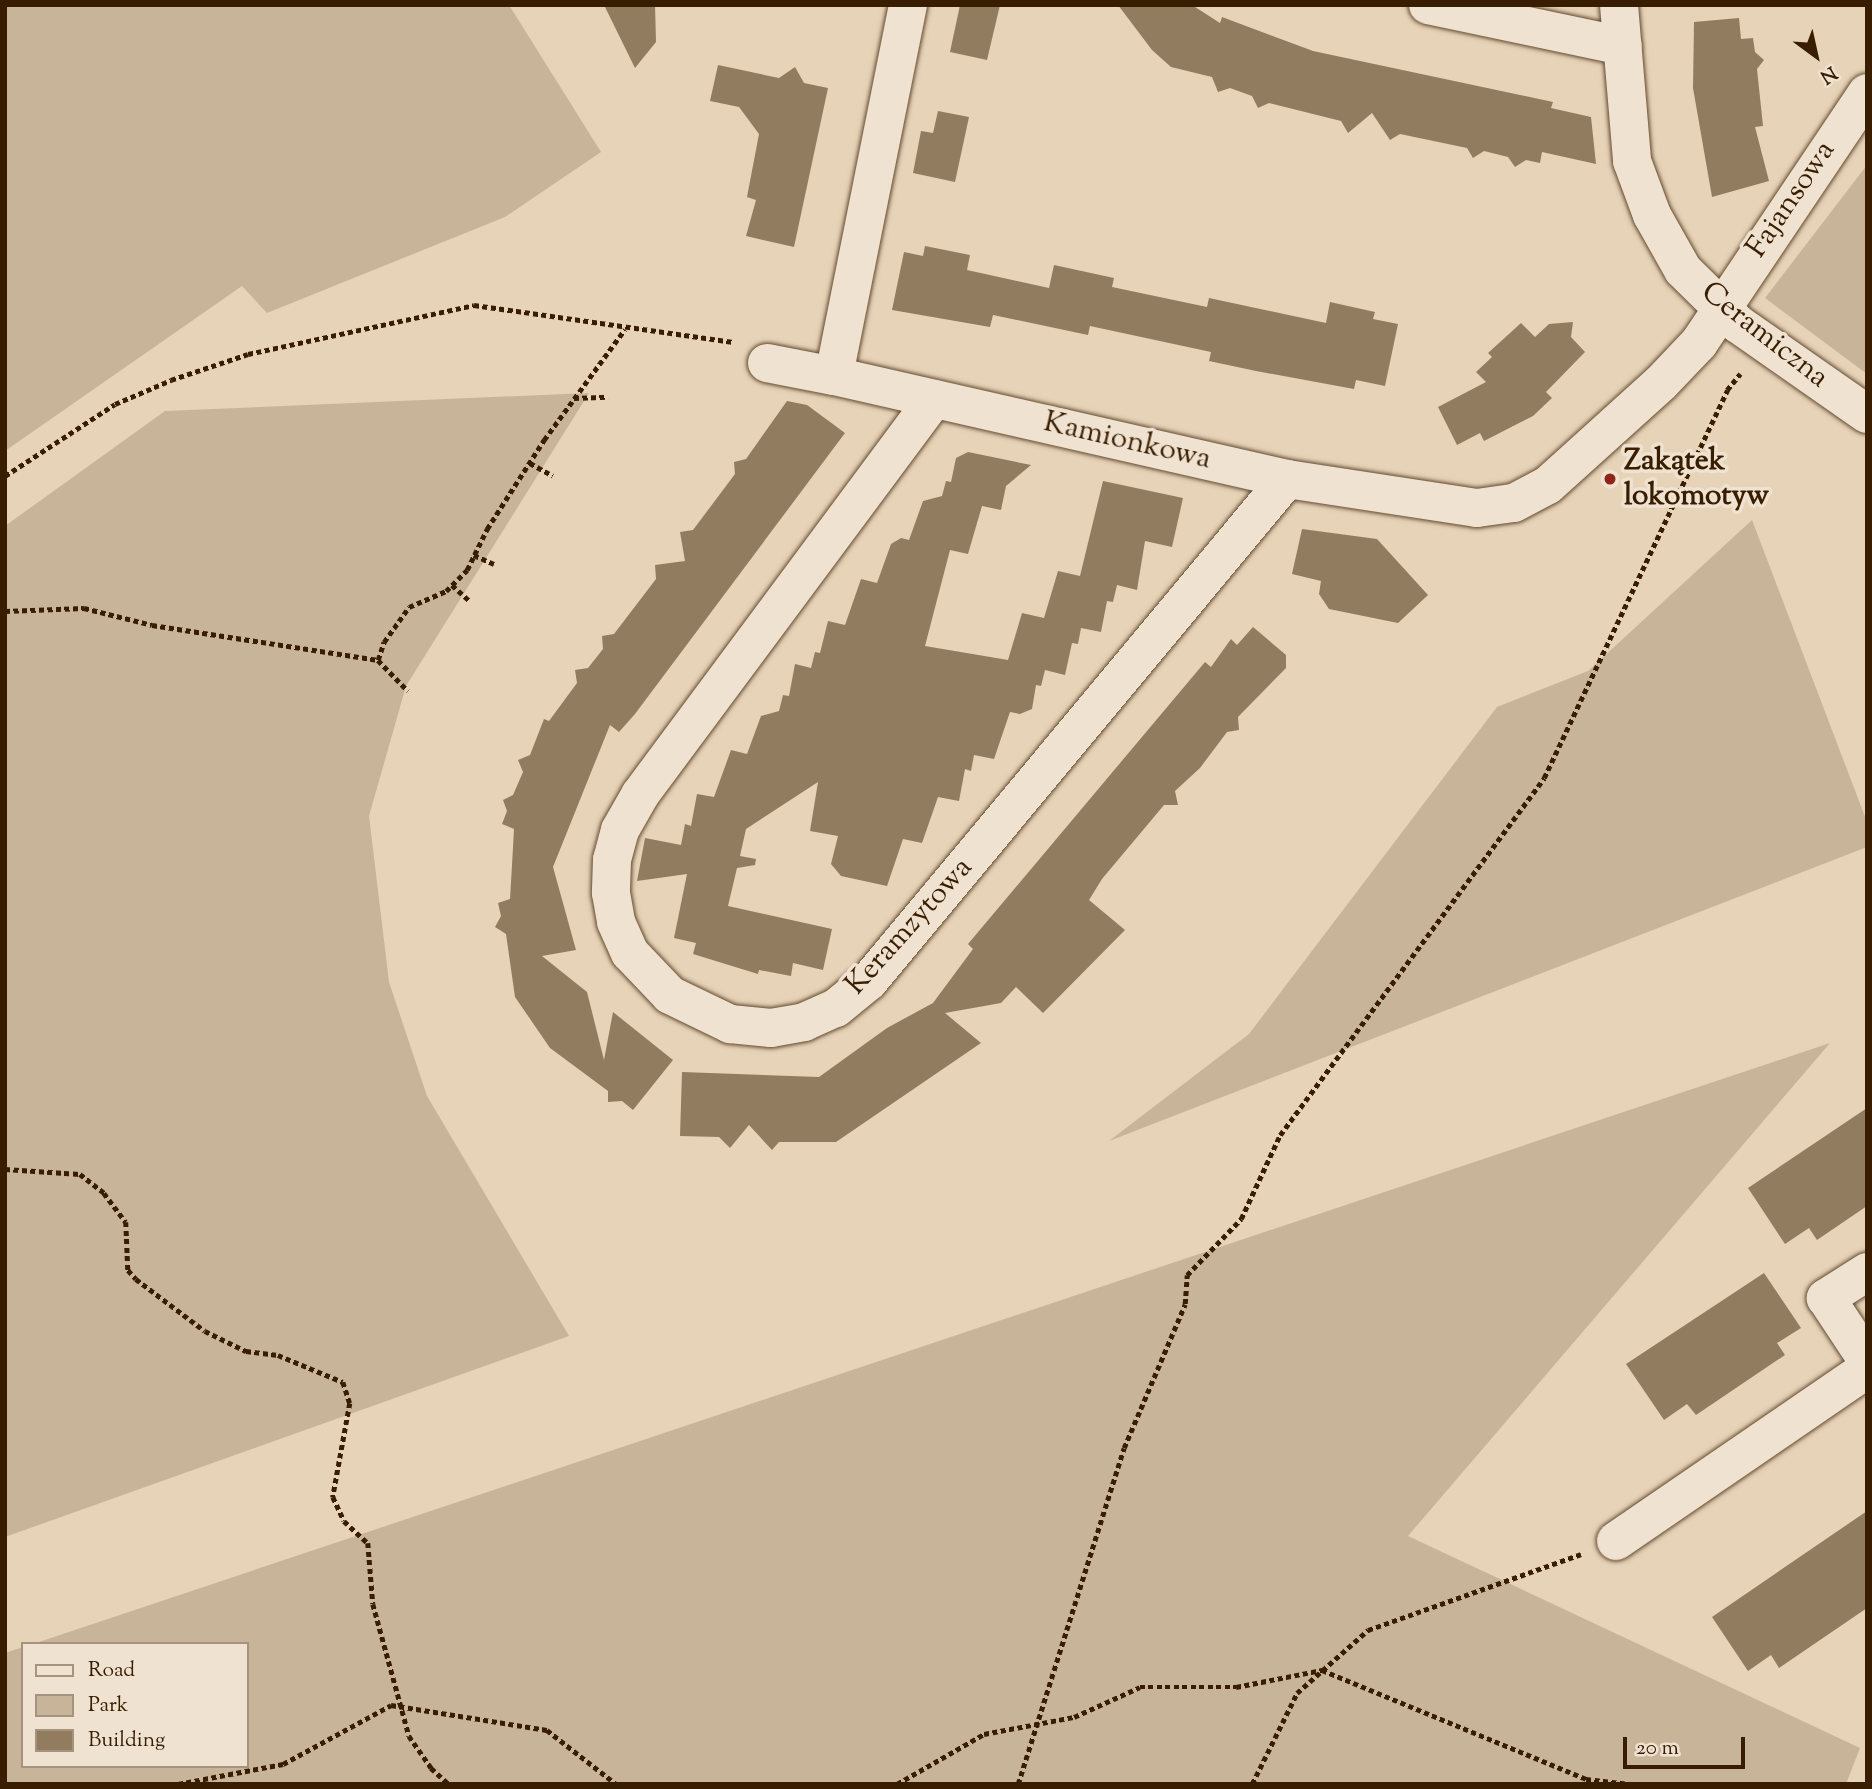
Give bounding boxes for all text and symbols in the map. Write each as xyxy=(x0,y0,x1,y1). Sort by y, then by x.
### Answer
north arrow xyxy=(1781,21,1851,91)
text: N xyxy=(1814,59,1841,89)
street label: Fajansowa xyxy=(1740,135,1844,265)
street label: Ceramiczna xyxy=(1693,275,1835,397)
street label: Kamionkowa xyxy=(1040,405,1214,479)
place label: Zakątek lokomotyw xyxy=(1624,444,1769,514)
marker: Zakątek lokomotyw xyxy=(1602,471,1618,487)
street label: Keramzytowa xyxy=(839,851,981,1003)
legend xyxy=(21,1642,248,1768)
text: Road xyxy=(88,1656,135,1686)
text: Park xyxy=(88,1691,128,1721)
scale bar xyxy=(1627,1722,1750,1766)
text: Building xyxy=(88,1726,165,1756)
text: 20 m xyxy=(1636,1734,1679,1764)

